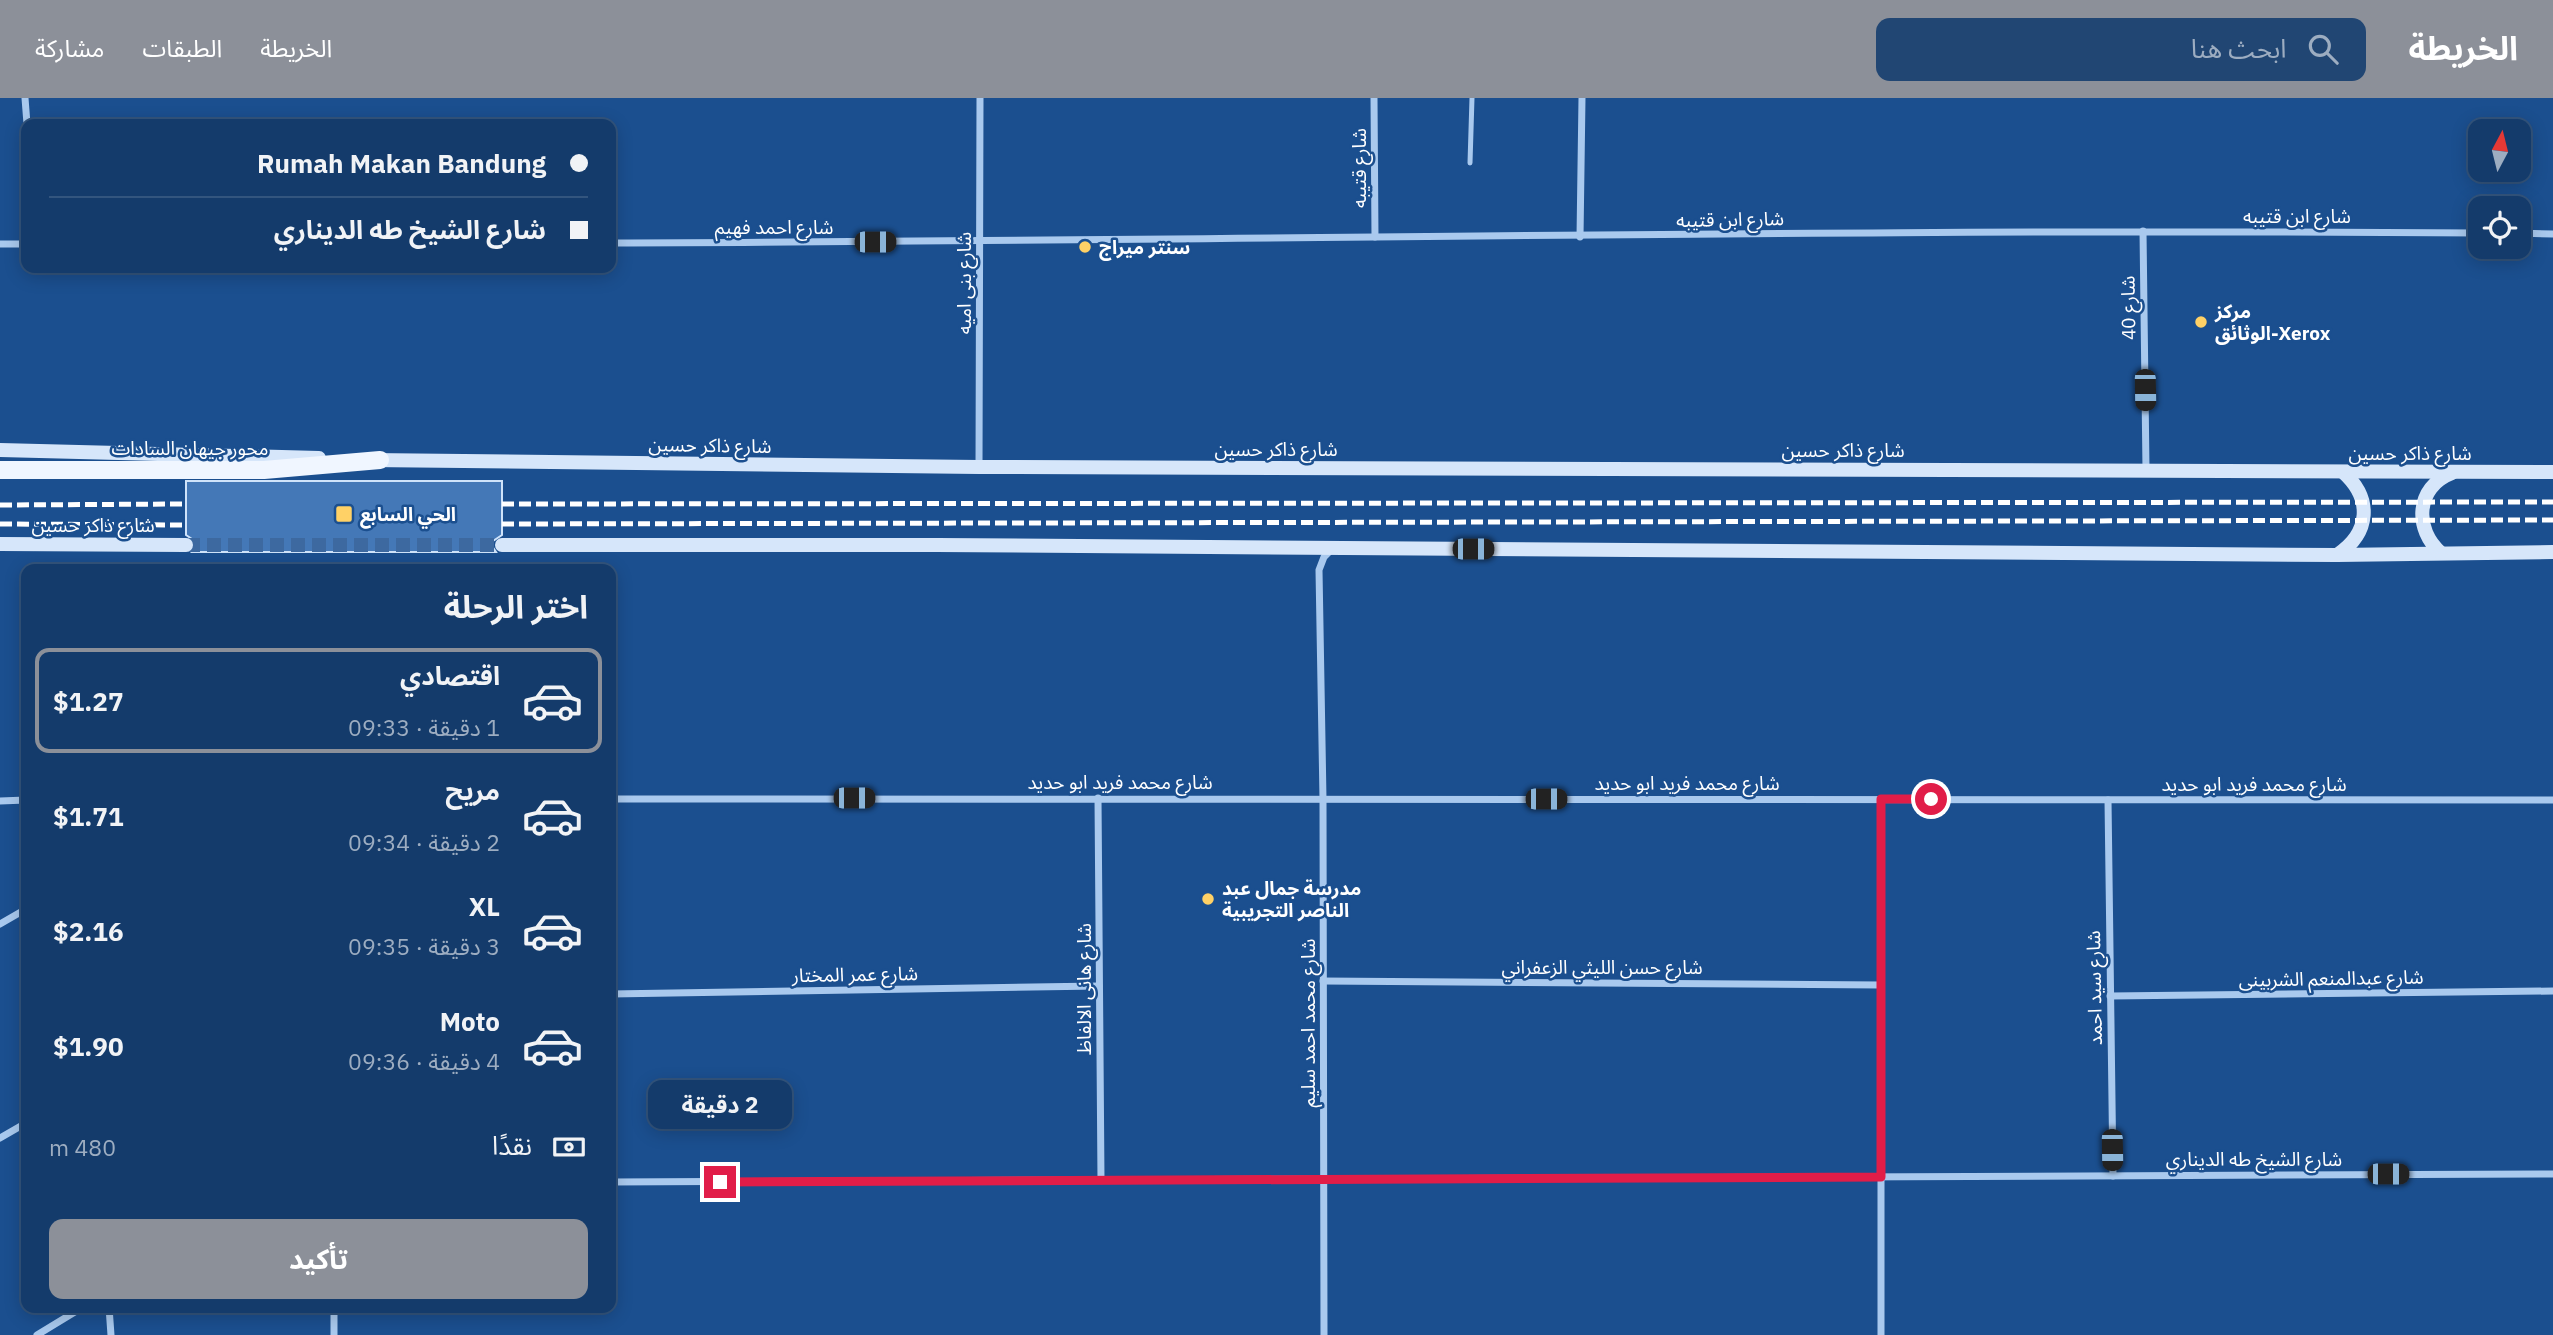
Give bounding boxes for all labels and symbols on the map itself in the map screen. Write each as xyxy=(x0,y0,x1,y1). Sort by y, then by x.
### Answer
north arrow xyxy=(2468,119,2530,182)
street label: شارع قتيبه xyxy=(1347,128,1373,208)
street label: شارع ابن قتيبه xyxy=(2243,204,2351,230)
street label: شارع ابن قتيبه xyxy=(1676,206,1784,234)
street label: شارع احمد فهيم xyxy=(715,215,833,242)
car xyxy=(855,232,897,253)
street label: شارع بنى اميه xyxy=(952,232,978,334)
place label: سنتر ميراج xyxy=(1099,235,1190,261)
marker: سنتر ميراج xyxy=(1077,239,1093,255)
street label: شارع 40 xyxy=(2115,276,2143,340)
place label: مركز الوثائق-Xerox xyxy=(2214,299,2331,345)
marker: مركز الوثائق-Xerox xyxy=(2193,314,2209,330)
car xyxy=(2135,369,2156,411)
street label: شارع ذاكر حسين xyxy=(648,432,772,460)
street label: محور جيهان السادات xyxy=(111,436,269,460)
street label: شارع ذاكر حسين xyxy=(1214,437,1338,463)
street label: شارع ذاكر حسين xyxy=(1781,438,1905,464)
street label: شارع ذاكر حسين xyxy=(2348,441,2472,467)
place label: الحي السابع xyxy=(360,502,456,529)
marker: الحي السابع xyxy=(334,504,354,524)
street label: شارع ذاكر حسين xyxy=(31,513,155,539)
car xyxy=(1453,539,1495,560)
street label: شارع محمد فريد ابو حديد xyxy=(1027,770,1213,796)
street label: شارع محمد فريد ابو حديد xyxy=(1594,771,1780,797)
street label: شارع محمد فريد ابو حديد xyxy=(2161,772,2347,798)
route start xyxy=(1915,783,1947,815)
car xyxy=(834,788,876,809)
car xyxy=(1526,789,1568,810)
place label: مدرسة جمال عبد الناصر التجريبية xyxy=(1222,876,1361,922)
marker: مدرسة جمال عبد الناصر التجريبية xyxy=(1200,891,1216,907)
street label: شارع هانى الالفاظ xyxy=(1072,923,1098,1055)
street label: شارع سيد احمد xyxy=(2081,930,2109,1046)
street label: شارع محمد احمد سليم xyxy=(1296,939,1323,1107)
street label: شارع حسن الليثي الزعفراني xyxy=(1501,955,1703,982)
street label: شارع عمر المختار xyxy=(791,961,918,989)
street label: شارع عبدالمنعم الشربينى xyxy=(2238,964,2424,995)
callout: 2 دقيقة xyxy=(648,1080,792,1130)
car xyxy=(2102,1129,2123,1171)
street label: شارع الشيخ طه الديناري xyxy=(2166,1147,2342,1174)
car xyxy=(2368,1164,2410,1185)
route end xyxy=(704,1166,736,1198)

